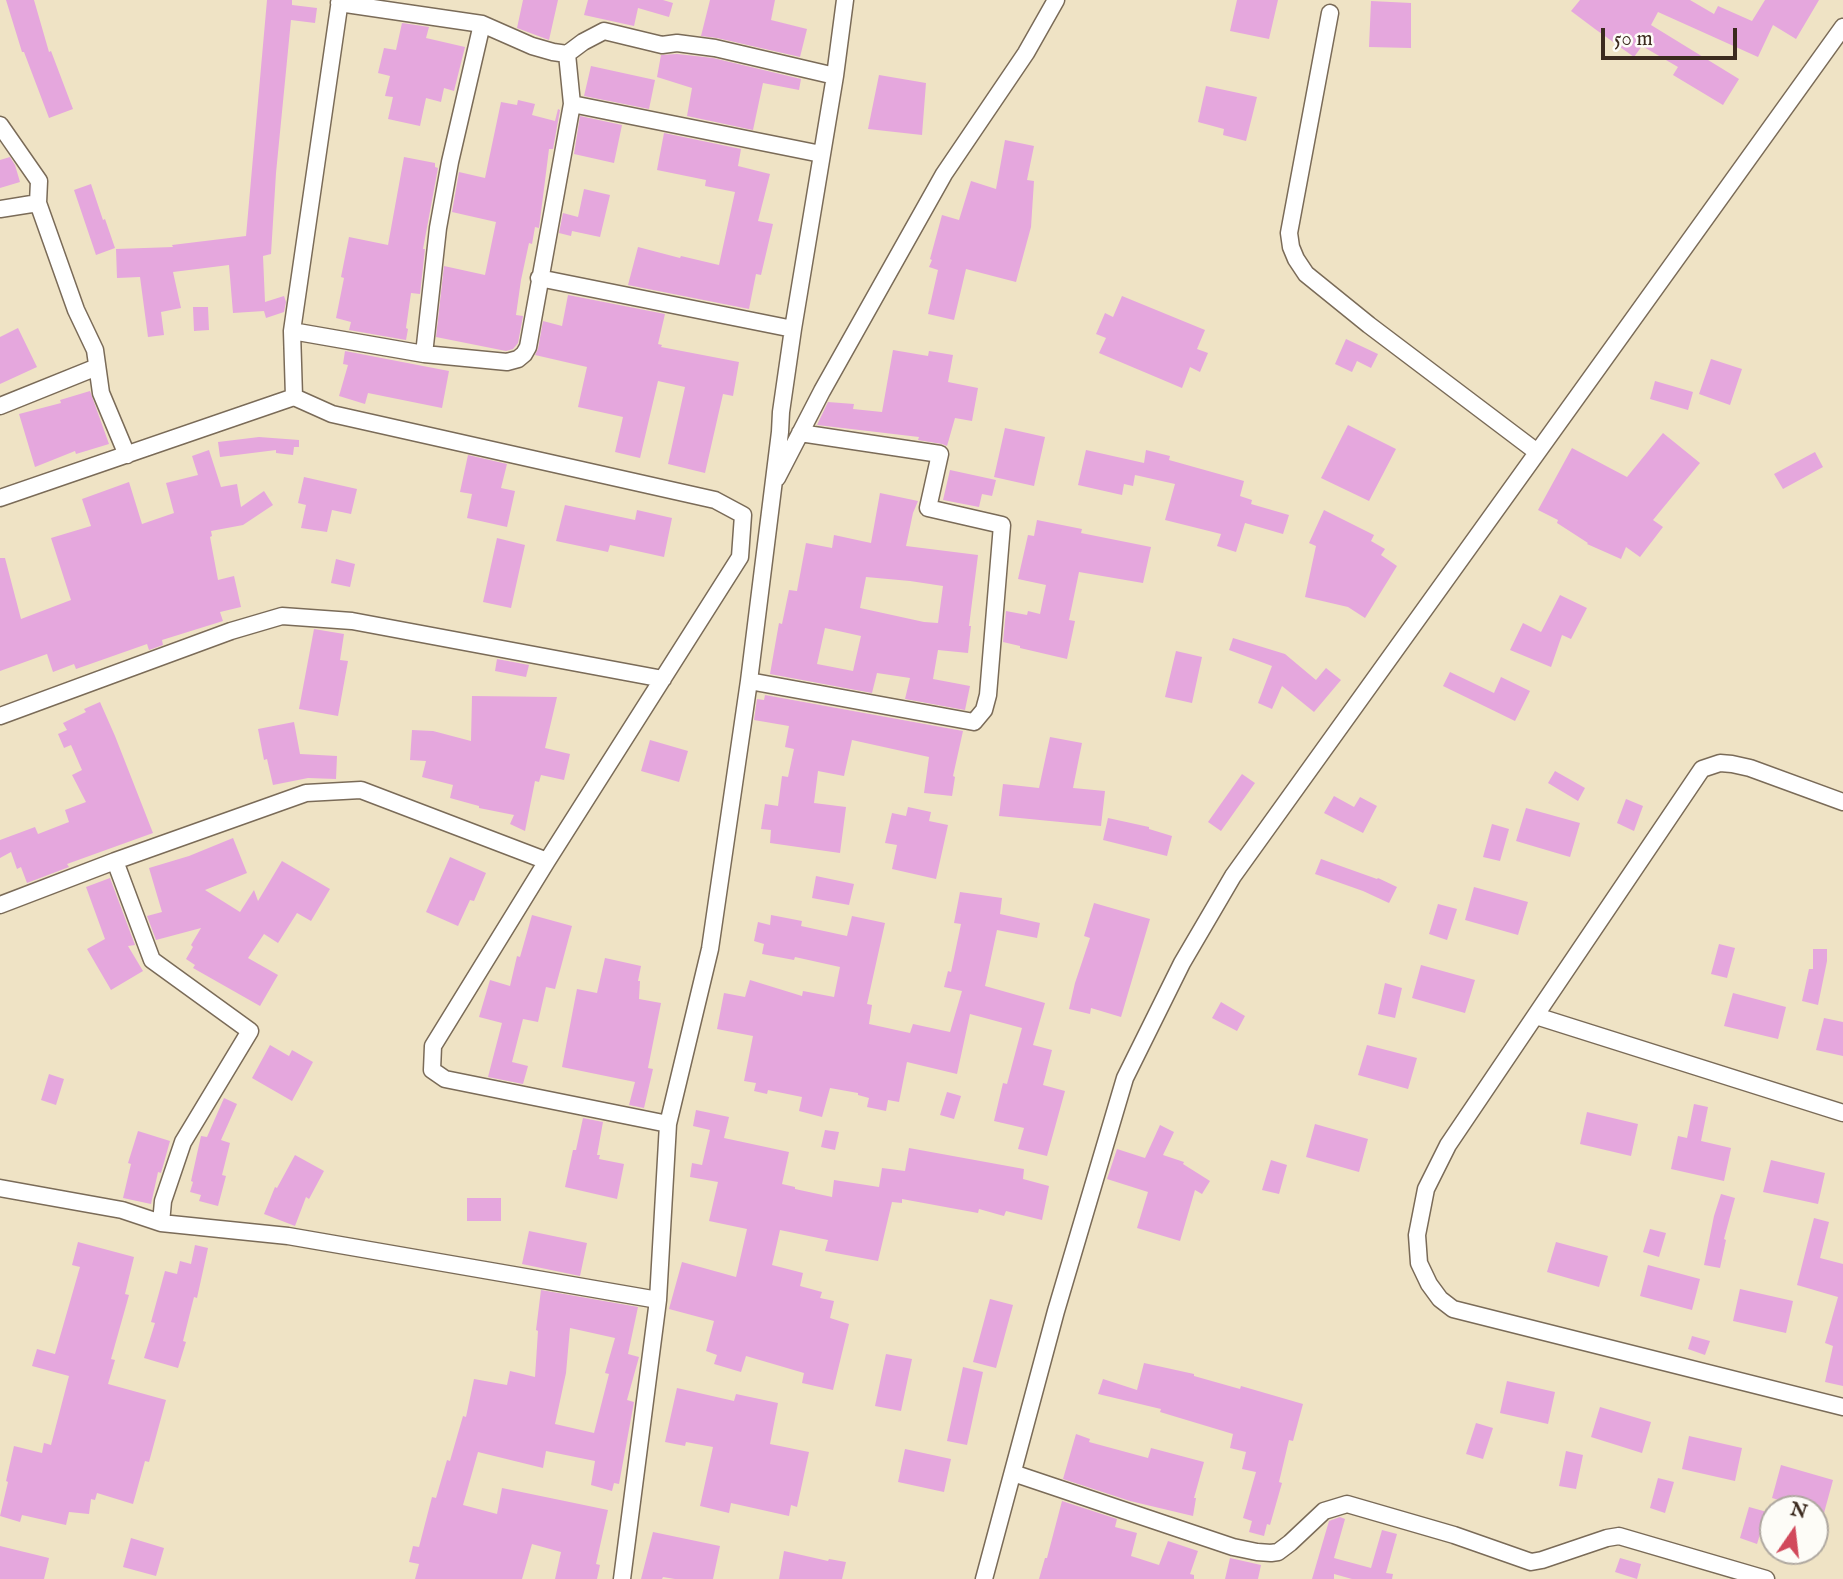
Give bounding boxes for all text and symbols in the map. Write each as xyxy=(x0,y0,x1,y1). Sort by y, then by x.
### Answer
scale bar xyxy=(1605,14,1742,58)
text: 50 m xyxy=(1614,26,1653,53)
north arrow xyxy=(1759,1495,1829,1565)
text: N xyxy=(1788,1498,1809,1525)

